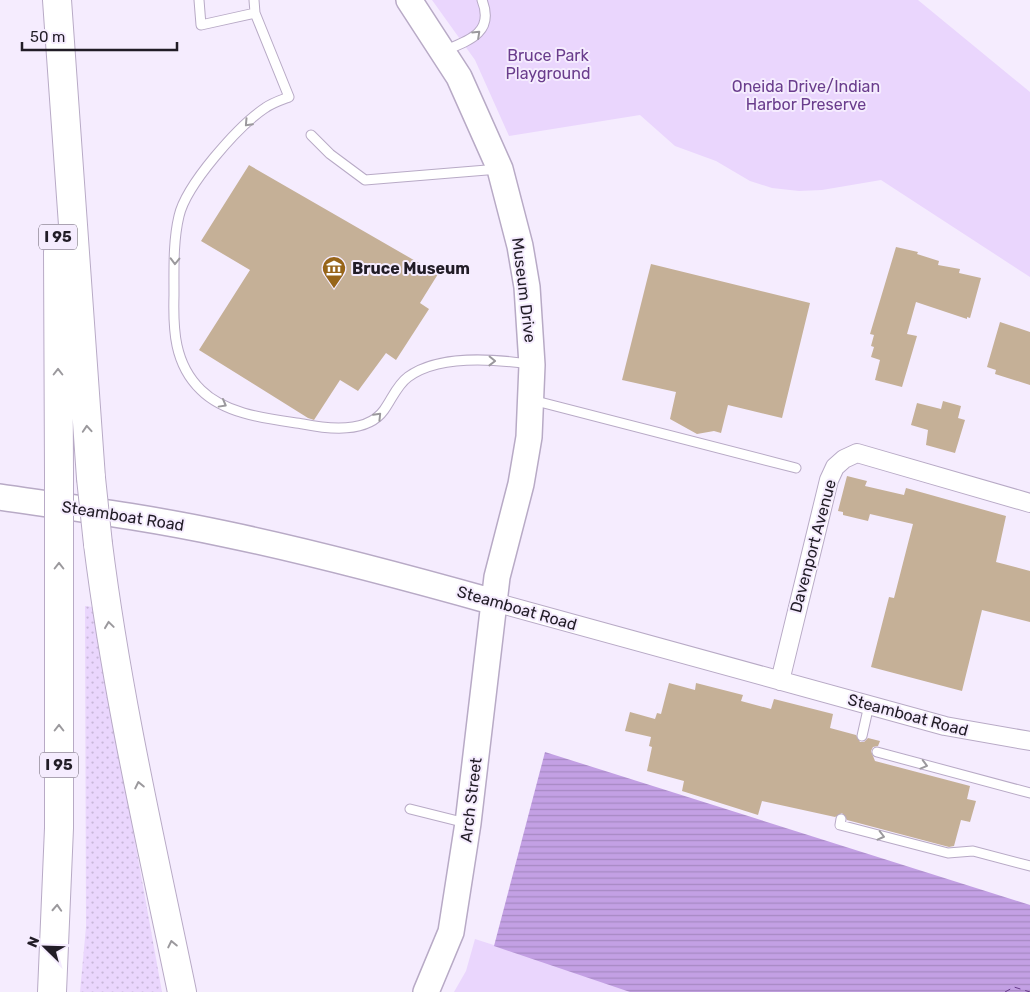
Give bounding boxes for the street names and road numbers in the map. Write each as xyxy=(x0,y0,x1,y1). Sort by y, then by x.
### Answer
road number: I 95 xyxy=(39,224,77,250)
street label: Museum Drive xyxy=(508,236,540,344)
street label: Davenport Avenue xyxy=(786,477,840,615)
street label: Steamboat Road xyxy=(60,497,186,535)
street label: Steamboat Road xyxy=(455,582,579,634)
street label: Steamboat Road xyxy=(846,690,970,740)
road number: I 95 xyxy=(40,752,78,778)
street label: Arch Street xyxy=(456,756,486,844)

